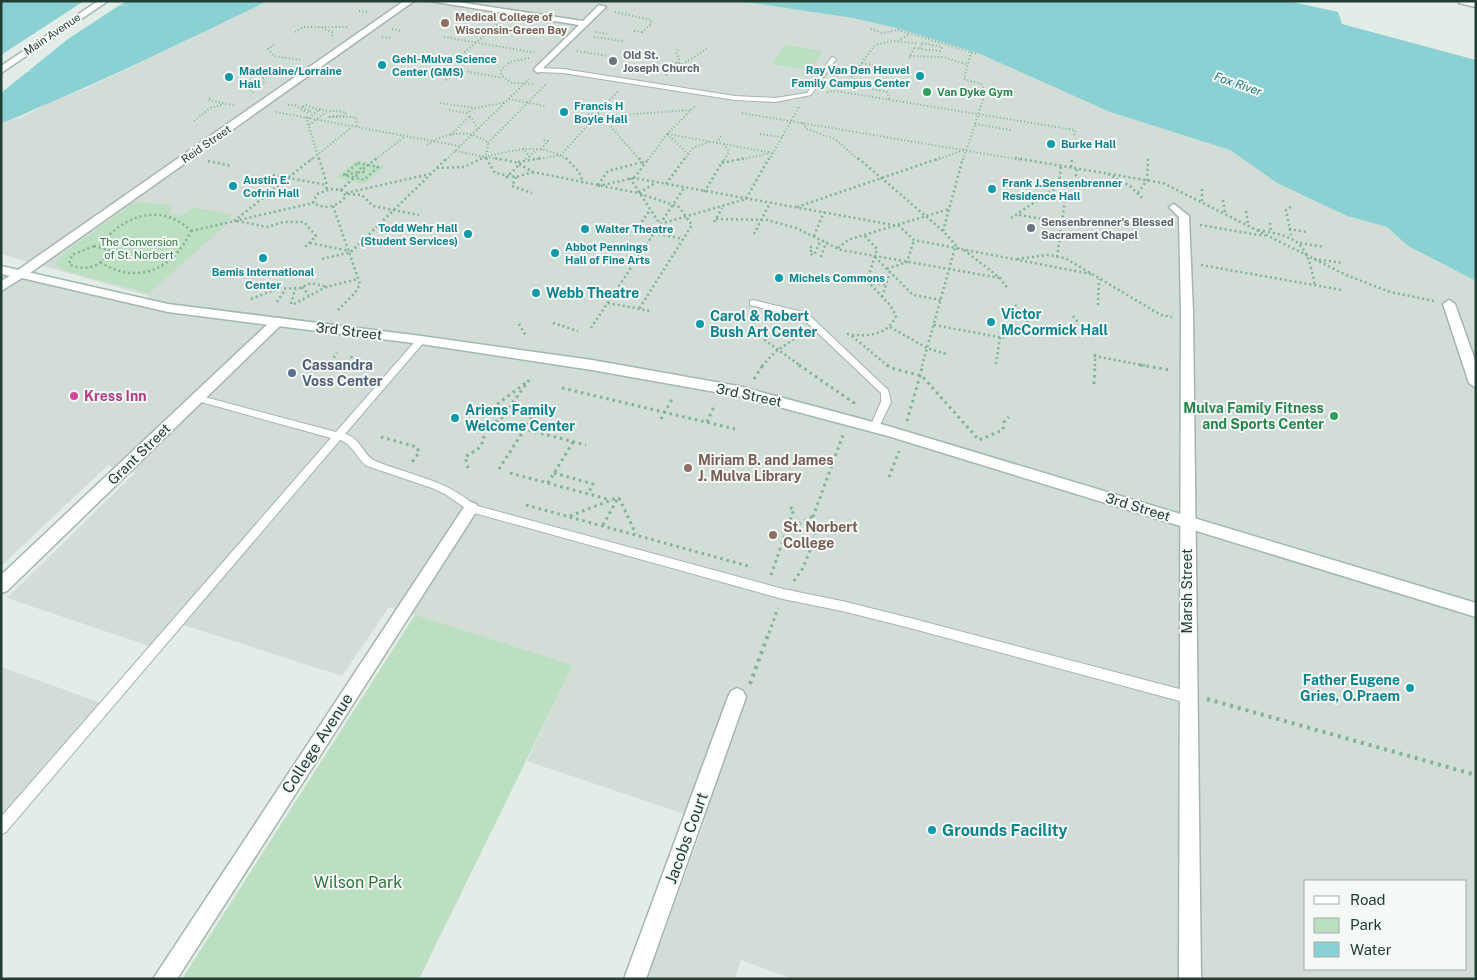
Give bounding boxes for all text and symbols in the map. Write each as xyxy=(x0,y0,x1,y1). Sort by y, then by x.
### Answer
street label: Main Avenue xyxy=(22,11,82,57)
place label: Medical College of Wisconsin-Green Bay xyxy=(455,11,568,36)
marker: Medical College of Wisconsin-Green Bay xyxy=(439,17,451,29)
place label: Old St. Joseph Church xyxy=(623,49,700,74)
place label: Gehl-Mulva Science Center (GMS) xyxy=(392,53,497,78)
marker: Old St. Joseph Church xyxy=(607,55,619,67)
marker: Gehl-Mulva Science Center (GMS) xyxy=(376,59,388,71)
place label: Ray Van Den Heuvel Family Campus Center xyxy=(791,64,910,89)
place label: Madelaine/Lorraine Hall xyxy=(239,65,342,90)
water label: Fox River xyxy=(1212,69,1264,99)
marker: Ray Van Den Heuvel Family Campus Center xyxy=(914,70,926,82)
marker: Madelaine/Lorraine Hall xyxy=(223,71,235,83)
marker: Van Dyke Gym xyxy=(921,86,933,98)
place label: Van Dyke Gym xyxy=(937,86,1013,98)
place label: Francis H Boyle Hall xyxy=(574,100,628,125)
marker: Francis H Boyle Hall xyxy=(558,106,570,118)
street label: Reid Street xyxy=(179,123,233,165)
marker: Burke Hall xyxy=(1045,138,1057,150)
place label: Burke Hall xyxy=(1061,138,1117,150)
place label: Austin E. Cofrin Hall xyxy=(243,174,300,199)
place label: Frank J.Sensenbrenner Residence Hall xyxy=(1002,177,1123,202)
marker: Austin E. Cofrin Hall xyxy=(227,180,239,192)
marker: Frank J.Sensenbrenner Residence Hall xyxy=(986,183,998,195)
place label: Sensenbrenner's Blessed Sacrament Chapel xyxy=(1041,216,1174,241)
place label: Todd Wehr Hall (Student Services) xyxy=(361,222,458,247)
marker: Sensenbrenner's Blessed Sacrament Chapel xyxy=(1025,222,1037,234)
marker: Walter Theatre xyxy=(579,223,591,235)
place label: Walter Theatre xyxy=(595,223,673,235)
marker: Todd Wehr Hall (Student Services) xyxy=(462,228,474,240)
park label: The Conversion of St. Norbert xyxy=(100,236,178,261)
place label: Abbot Pennings Hall of Fine Arts xyxy=(565,241,650,266)
marker: Abbot Pennings Hall of Fine Arts xyxy=(549,247,561,259)
marker: Bemis International Center xyxy=(257,252,269,264)
place label: Bemis International Center xyxy=(212,266,315,291)
marker: Michels Commons xyxy=(773,272,785,284)
place label: Michels Commons xyxy=(789,272,885,284)
place label: Webb Theatre xyxy=(546,285,639,301)
marker: Webb Theatre xyxy=(530,287,542,299)
place label: Victor McCormick Hall xyxy=(1001,306,1108,338)
place label: Carol & Robert Bush Art Center xyxy=(710,308,817,340)
marker: Victor McCormick Hall xyxy=(985,316,997,328)
marker: Carol & Robert Bush Art Center xyxy=(694,318,706,330)
street label: 3rd Street xyxy=(315,319,383,343)
place label: Cassandra Voss Center xyxy=(302,357,383,389)
marker: Cassandra Voss Center xyxy=(286,367,298,379)
street label: 3rd Street xyxy=(715,380,783,410)
place label: Kress Inn xyxy=(84,388,147,404)
marker: Kress Inn xyxy=(68,390,80,402)
place label: Mulva Family Fitness and Sports Center xyxy=(1183,400,1324,432)
place label: Ariens Family Welcome Center xyxy=(465,402,575,434)
marker: Mulva Family Fitness and Sports Center xyxy=(1328,410,1340,422)
marker: Ariens Family Welcome Center xyxy=(449,412,461,424)
street label: Grant Street xyxy=(104,420,174,488)
place label: Miriam B. and James J. Mulva Library xyxy=(698,452,834,484)
marker: Miriam B. and James J. Mulva Library xyxy=(682,462,694,474)
street label: 3rd Street xyxy=(1104,490,1172,524)
place label: St. Norbert College xyxy=(783,519,858,551)
marker: St. Norbert College xyxy=(767,529,779,541)
street label: Marsh Street xyxy=(1179,549,1195,633)
place label: Father Eugene Gries, O.Praem xyxy=(1300,672,1400,704)
marker: Father Eugene Gries, O.Praem xyxy=(1404,682,1416,694)
street label: College Avenue xyxy=(278,690,357,797)
street label: Jacobs Court xyxy=(661,790,712,886)
place label: Grounds Facility xyxy=(942,821,1067,840)
marker: Grounds Facility xyxy=(926,824,938,836)
park label: Wilson Park xyxy=(314,873,402,892)
legend xyxy=(1304,880,1467,970)
text: Road xyxy=(1350,891,1386,908)
text: Park xyxy=(1350,916,1382,933)
text: Water xyxy=(1350,941,1392,958)

